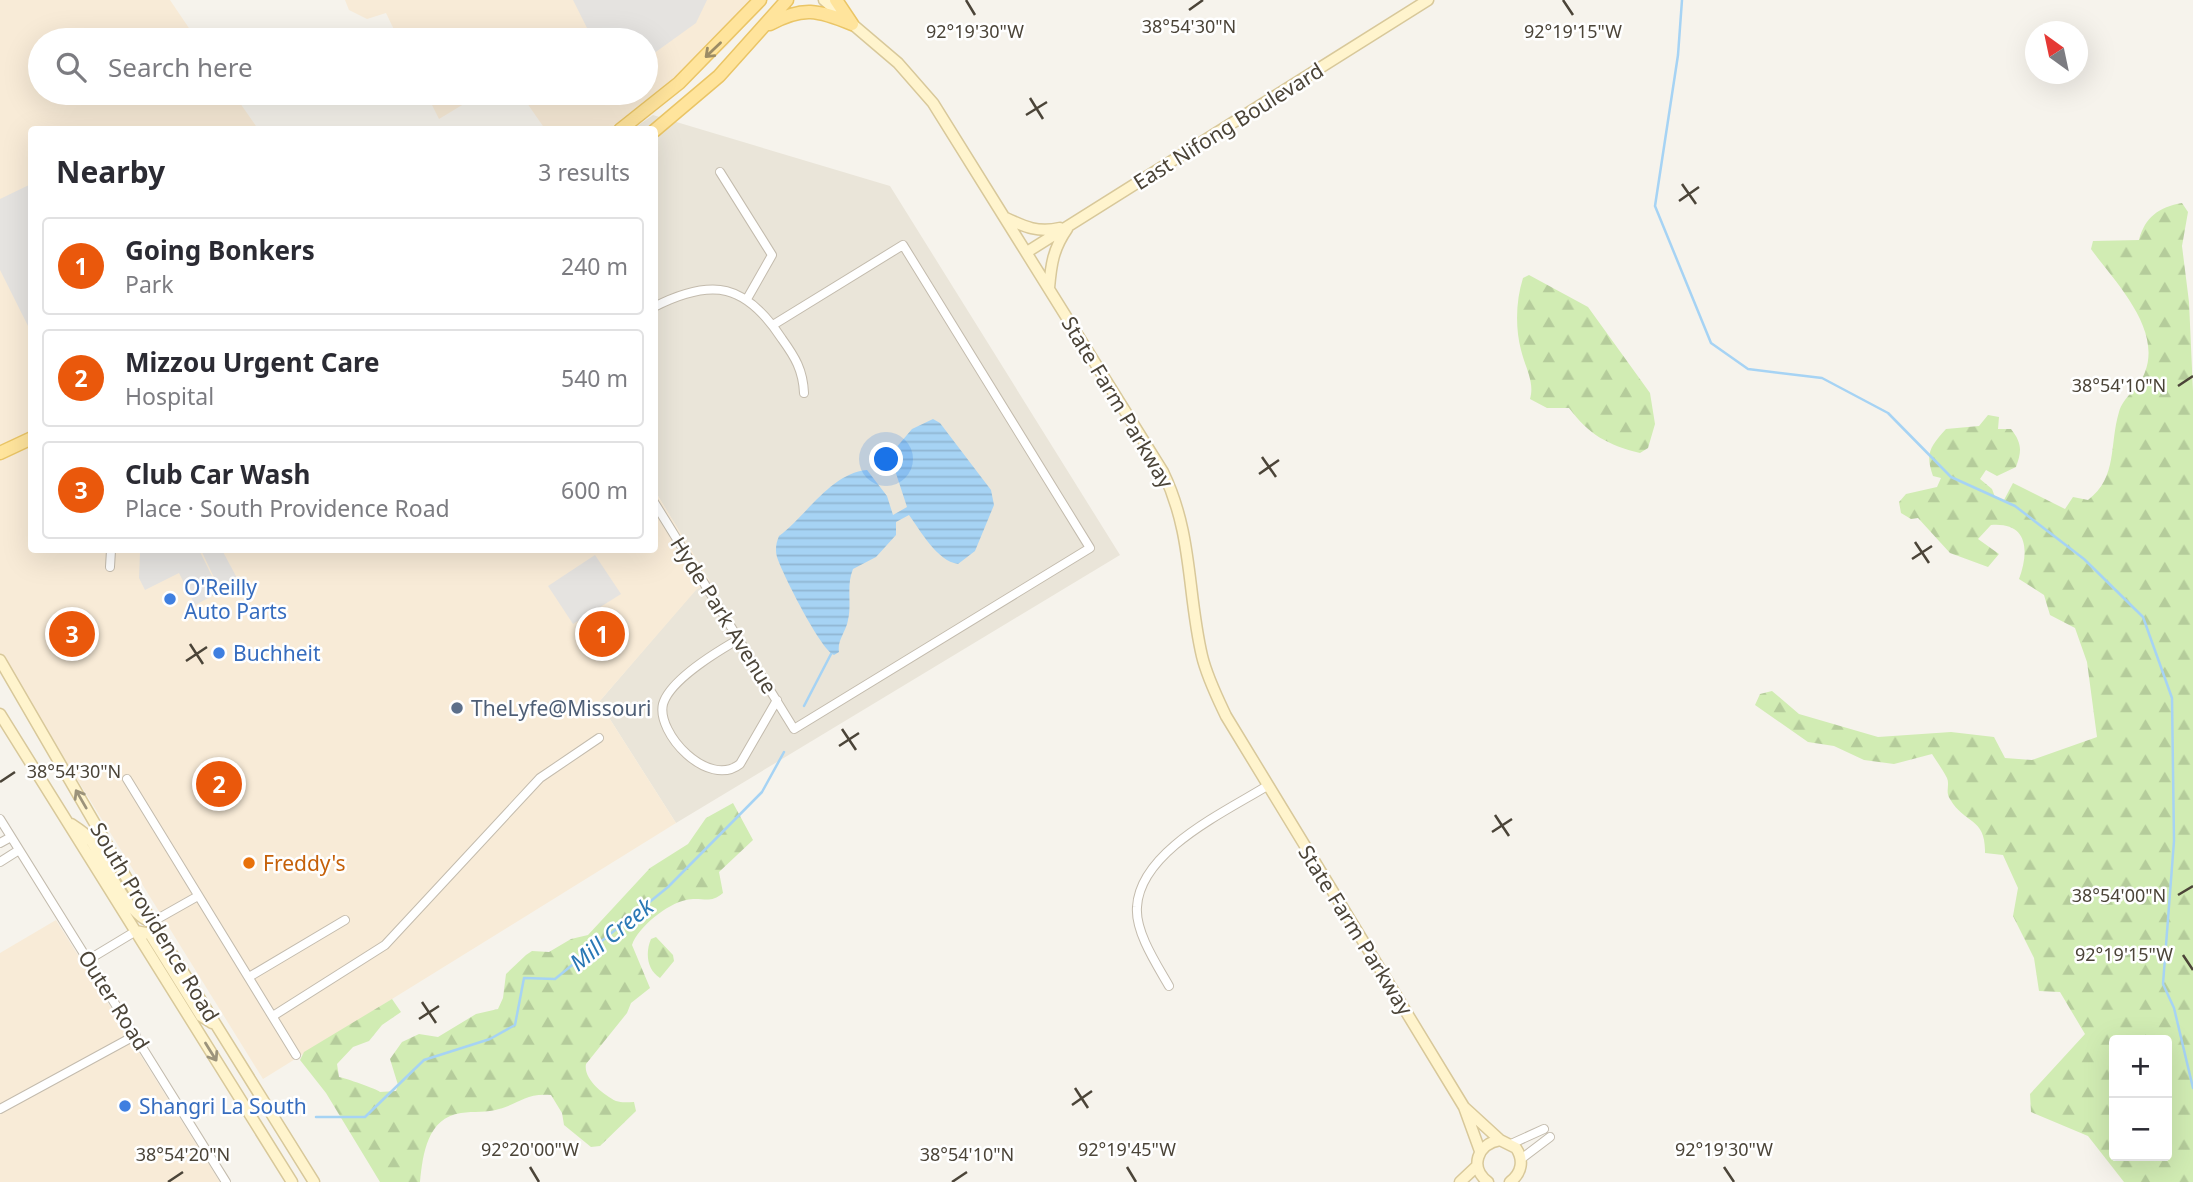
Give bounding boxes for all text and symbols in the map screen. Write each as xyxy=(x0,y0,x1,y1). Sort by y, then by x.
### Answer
text: 38°54'30"N xyxy=(1142,14,1236,38)
text: 92°19'30"W xyxy=(926,19,1024,43)
text: 92°19'15"W xyxy=(1524,19,1622,43)
north arrow xyxy=(2025,21,2088,84)
search box xyxy=(28,28,658,105)
one-way arrow xyxy=(705,41,722,58)
icon: search xyxy=(52,48,90,86)
text: Search here xyxy=(108,49,253,85)
street label: East Nifong Boulevard xyxy=(1128,56,1328,196)
text: Nearby xyxy=(56,151,165,192)
text: 3 results xyxy=(538,156,630,188)
text: Going Bonkers xyxy=(125,232,315,268)
text: 1 xyxy=(74,250,88,282)
text: 240 m xyxy=(561,250,628,282)
text: Park xyxy=(125,268,174,300)
street label: State Farm Parkway xyxy=(1056,311,1181,493)
text: Mizzou Urgent Care xyxy=(125,344,380,380)
text: 2 xyxy=(74,362,88,394)
text: 540 m xyxy=(561,362,628,394)
text: 38°54'10"N xyxy=(2072,373,2166,397)
text: Hospital xyxy=(125,380,214,412)
your location xyxy=(869,442,903,476)
text: Club Car Wash xyxy=(125,456,310,492)
text: 3 xyxy=(74,474,88,506)
text: 600 m xyxy=(561,474,628,506)
text: Place · South Providence Road xyxy=(125,492,450,524)
street label: Hyde Park Avenue xyxy=(664,531,784,699)
place label: O'Reilly Auto Parts xyxy=(184,573,287,625)
marker: O'Reilly Auto Parts xyxy=(162,591,178,607)
pin: 3 xyxy=(49,608,95,660)
pin: 1 xyxy=(579,608,625,660)
place label: Buchheit xyxy=(233,639,321,667)
marker: Buchheit xyxy=(211,645,227,661)
place label: TheLyfe@Missouri xyxy=(471,694,652,722)
marker: TheLyfe@Missouri xyxy=(449,700,465,716)
pin: 2 xyxy=(196,758,242,810)
text: 38°54'30"N xyxy=(27,759,121,783)
one-way arrow xyxy=(74,789,87,810)
street label: South Providence Road xyxy=(84,817,226,1027)
street label: State Farm Parkway xyxy=(1292,840,1420,1021)
place label: Freddy's xyxy=(263,849,346,877)
marker: Freddy's xyxy=(241,855,257,871)
text: 38°54'00"N xyxy=(2072,883,2166,907)
water label: Mill Creek xyxy=(562,889,661,978)
text: 92°19'15"W xyxy=(2075,942,2173,966)
street label: Outer Road xyxy=(72,944,156,1056)
map controls xyxy=(2109,1035,2172,1161)
button: + xyxy=(2109,1035,2172,1098)
one-way arrow xyxy=(205,1041,219,1061)
place label: Shangri La South xyxy=(139,1092,307,1120)
marker: Shangri La South xyxy=(117,1098,133,1114)
button: − xyxy=(2109,1098,2172,1161)
text: 92°20'00"W xyxy=(481,1137,579,1161)
text: 92°19'45"W xyxy=(1078,1137,1176,1161)
text: 92°19'30"W xyxy=(1675,1137,1773,1161)
text: 38°54'20"N xyxy=(136,1142,230,1166)
text: 38°54'10"N xyxy=(920,1142,1014,1166)

